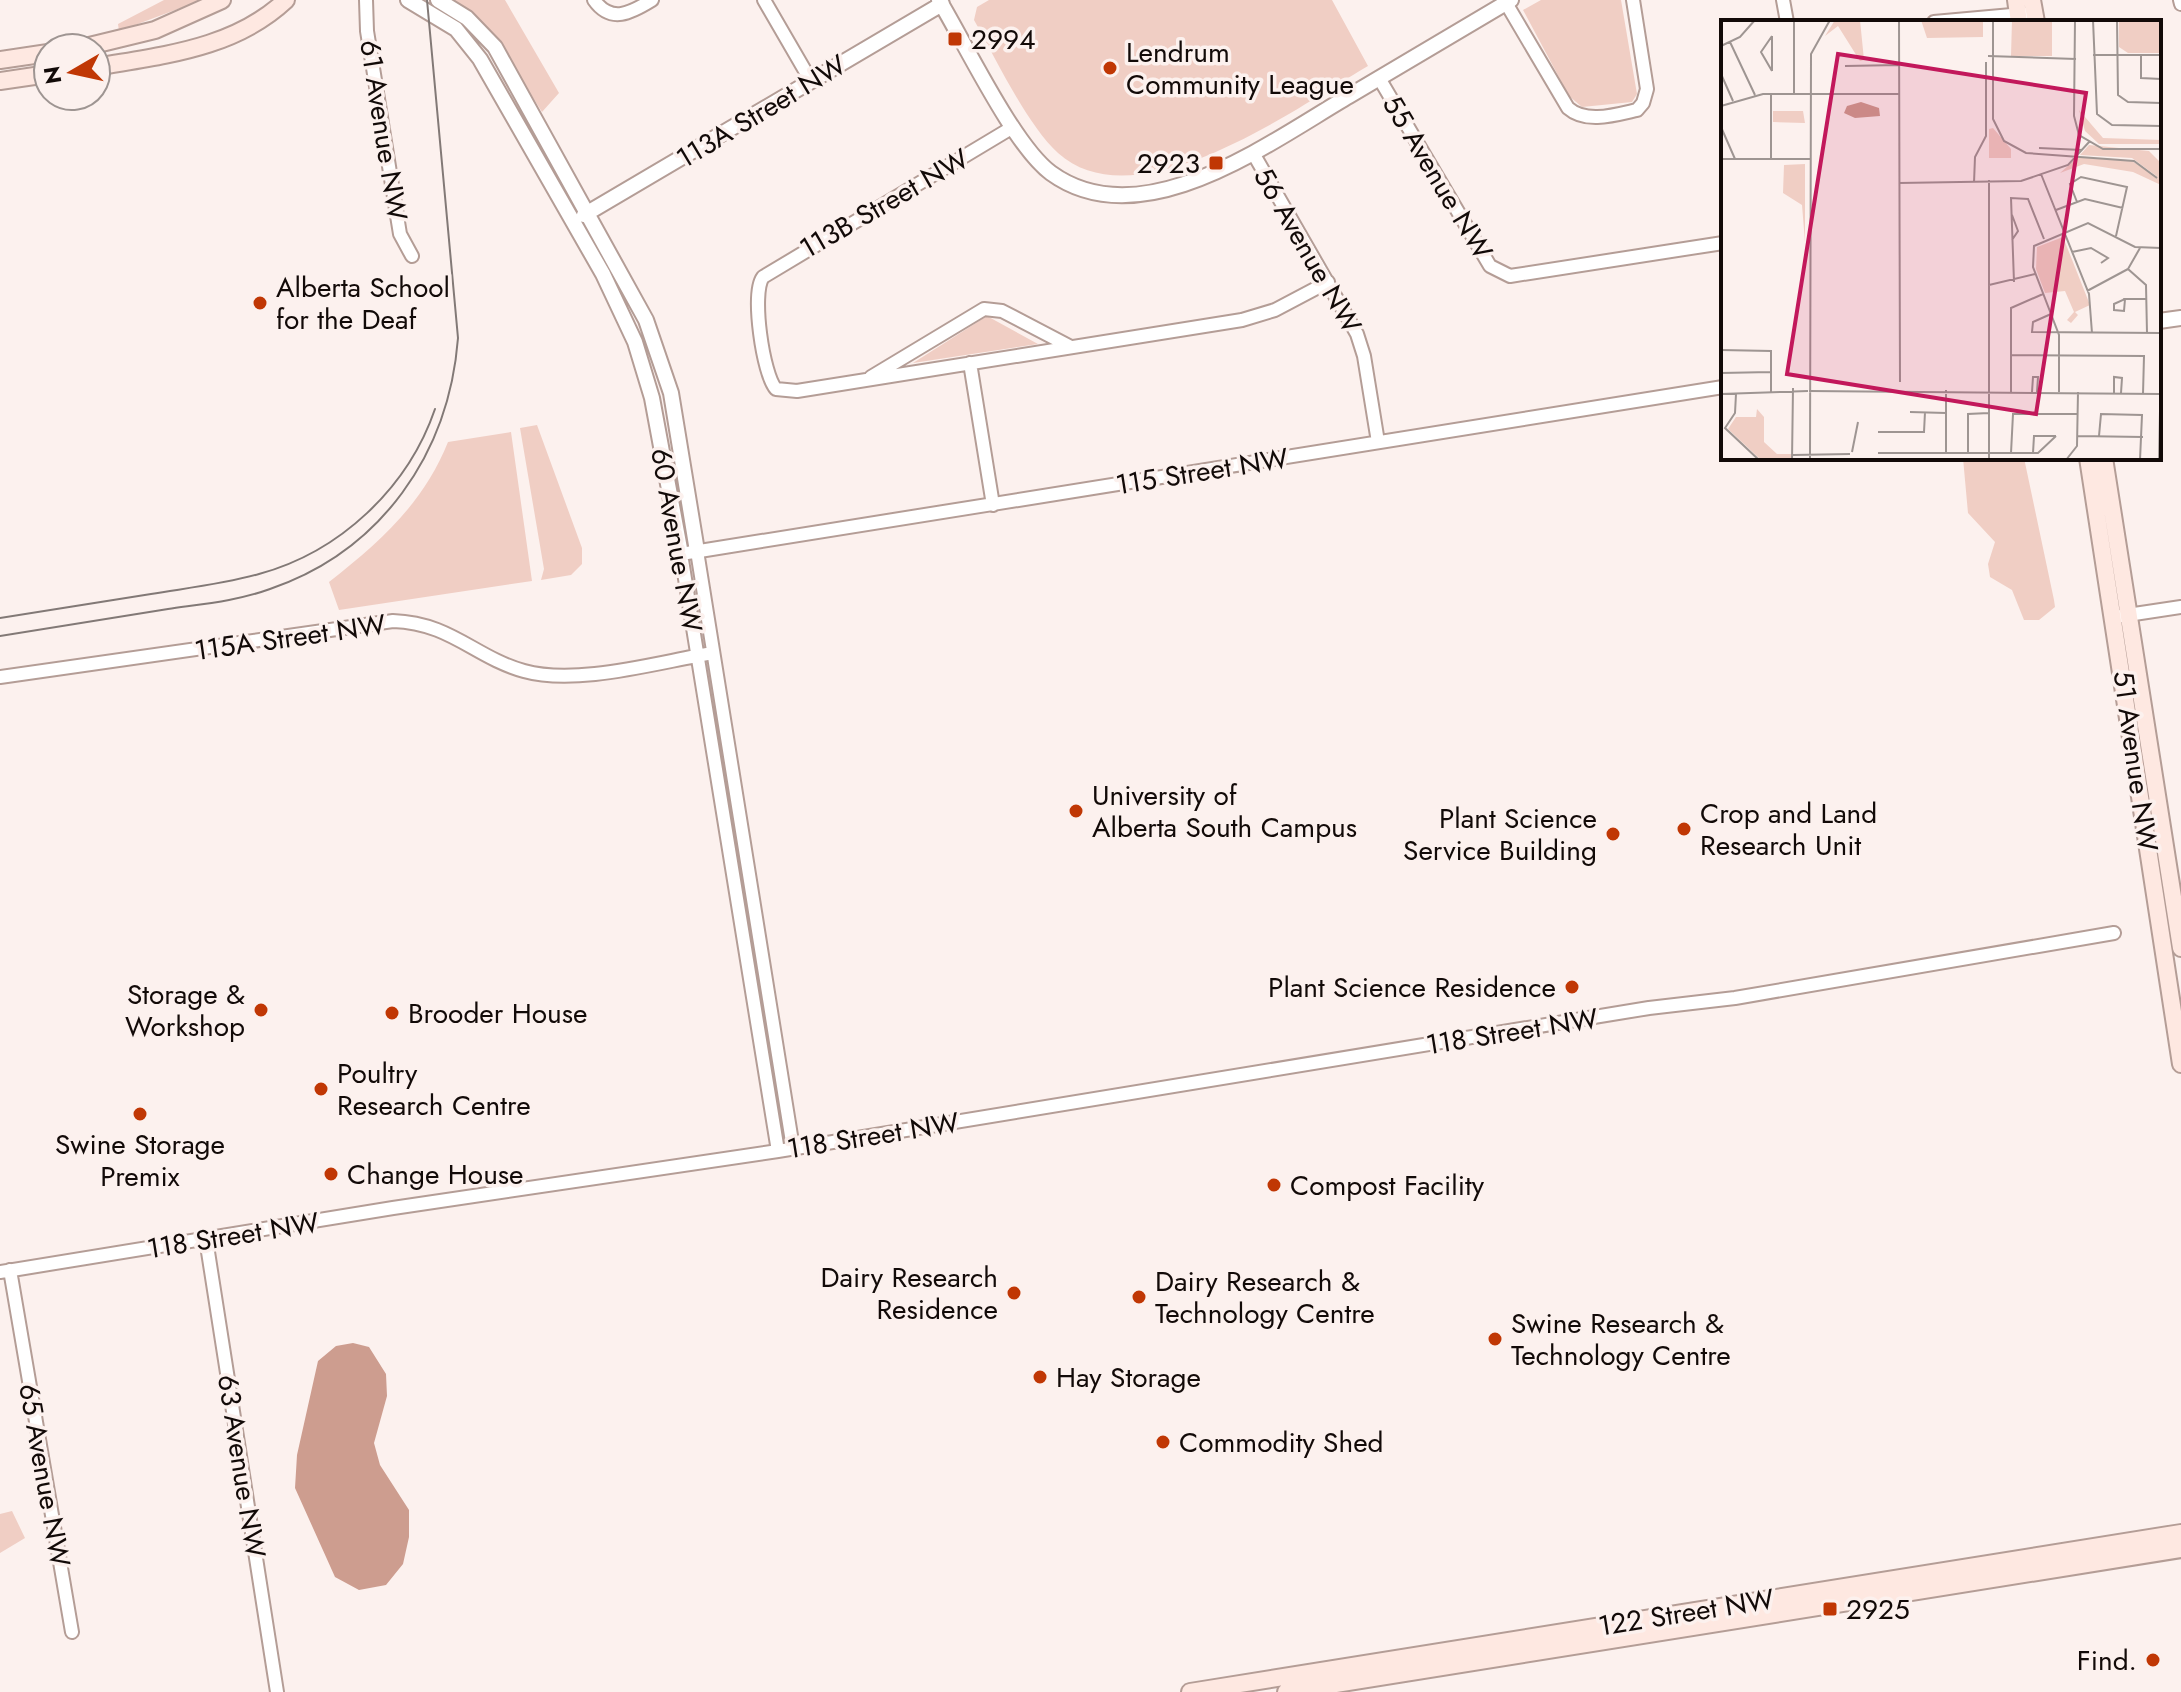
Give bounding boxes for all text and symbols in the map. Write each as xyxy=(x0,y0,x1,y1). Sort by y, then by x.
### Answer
place label: 2994 xyxy=(971,19,1036,60)
inset map xyxy=(1721,20,2161,460)
marker: 2994 xyxy=(946,30,964,48)
north arrow xyxy=(32,32,112,112)
place label: Lendrum Community League xyxy=(1126,32,1354,105)
street label: 61 Avenue NW xyxy=(349,37,418,224)
street label: 113A Street NW xyxy=(669,44,854,178)
marker: Lendrum Community League xyxy=(1101,59,1119,77)
text: N xyxy=(35,64,69,86)
street label: 55 Avenue NW xyxy=(1372,87,1503,267)
street label: 113B Street NW xyxy=(792,138,977,268)
place label: 2923 xyxy=(1137,143,1200,184)
marker: 2923 xyxy=(1207,154,1225,172)
street label: 56 Avenue NW xyxy=(1243,160,1372,341)
place label: Alberta School for the Deaf xyxy=(276,267,450,340)
marker: Alberta School for the Deaf xyxy=(251,294,269,312)
street label: 115 Street NW xyxy=(1113,438,1291,505)
street label: 60 Avenue NW xyxy=(640,445,713,636)
street label: 115A Street NW xyxy=(192,604,389,671)
street label: 51 Avenue NW xyxy=(2103,668,2168,854)
place label: University of Alberta South Campus xyxy=(1092,775,1357,848)
place label: Crop and Land Research Unit xyxy=(1700,793,1877,866)
place label: Plant Science Service Building xyxy=(1403,798,1597,871)
marker: University of Alberta South Campus xyxy=(1067,802,1085,820)
marker: Crop and Land Research Unit xyxy=(1675,820,1693,838)
marker: Plant Science Service Building xyxy=(1604,825,1622,843)
place label: Plant Science Residence xyxy=(1268,967,1556,1008)
place label: Storage & Workshop xyxy=(125,974,245,1047)
marker: Plant Science Residence xyxy=(1563,978,1581,996)
place label: Brooder House xyxy=(408,993,587,1034)
street label: 118 Street NW xyxy=(1423,998,1601,1065)
marker: Storage & Workshop xyxy=(252,1001,270,1019)
marker: Brooder House xyxy=(383,1004,401,1022)
place label: Poultry Research Centre xyxy=(337,1053,531,1126)
marker: Poultry Research Centre xyxy=(312,1080,330,1098)
street label: 118 Street NW xyxy=(784,1102,962,1169)
marker: Swine Storage Premix xyxy=(131,1105,149,1123)
place label: Swine Storage Premix xyxy=(55,1124,225,1197)
place label: Change House xyxy=(347,1154,524,1195)
marker: Change House xyxy=(322,1165,340,1183)
place label: Compost Facility xyxy=(1290,1165,1485,1206)
marker: Compost Facility xyxy=(1265,1176,1283,1194)
street label: 118 Street NW xyxy=(144,1202,322,1269)
place label: Dairy Research Residence xyxy=(821,1257,998,1330)
place label: Dairy Research & Technology Centre xyxy=(1155,1261,1375,1334)
marker: Dairy Research Residence xyxy=(1005,1284,1023,1302)
marker: Dairy Research & Technology Centre xyxy=(1130,1288,1148,1306)
place label: Swine Research & Technology Centre xyxy=(1511,1303,1731,1376)
marker: Swine Research & Technology Centre xyxy=(1486,1330,1504,1348)
place label: Hay Storage xyxy=(1056,1357,1201,1398)
marker: Hay Storage xyxy=(1031,1368,1049,1386)
street label: 63 Avenue NW xyxy=(207,1372,276,1561)
street label: 65 Avenue NW xyxy=(8,1380,81,1570)
place label: Commodity Shed xyxy=(1179,1422,1384,1463)
marker: Commodity Shed xyxy=(1154,1433,1172,1451)
street label: 122 Street NW xyxy=(1595,1578,1777,1647)
place label: 2925 xyxy=(1846,1589,1910,1630)
marker: 2925 xyxy=(1821,1600,1839,1618)
place label: Find. xyxy=(2077,1640,2137,1681)
marker: Find. xyxy=(2144,1651,2162,1669)

